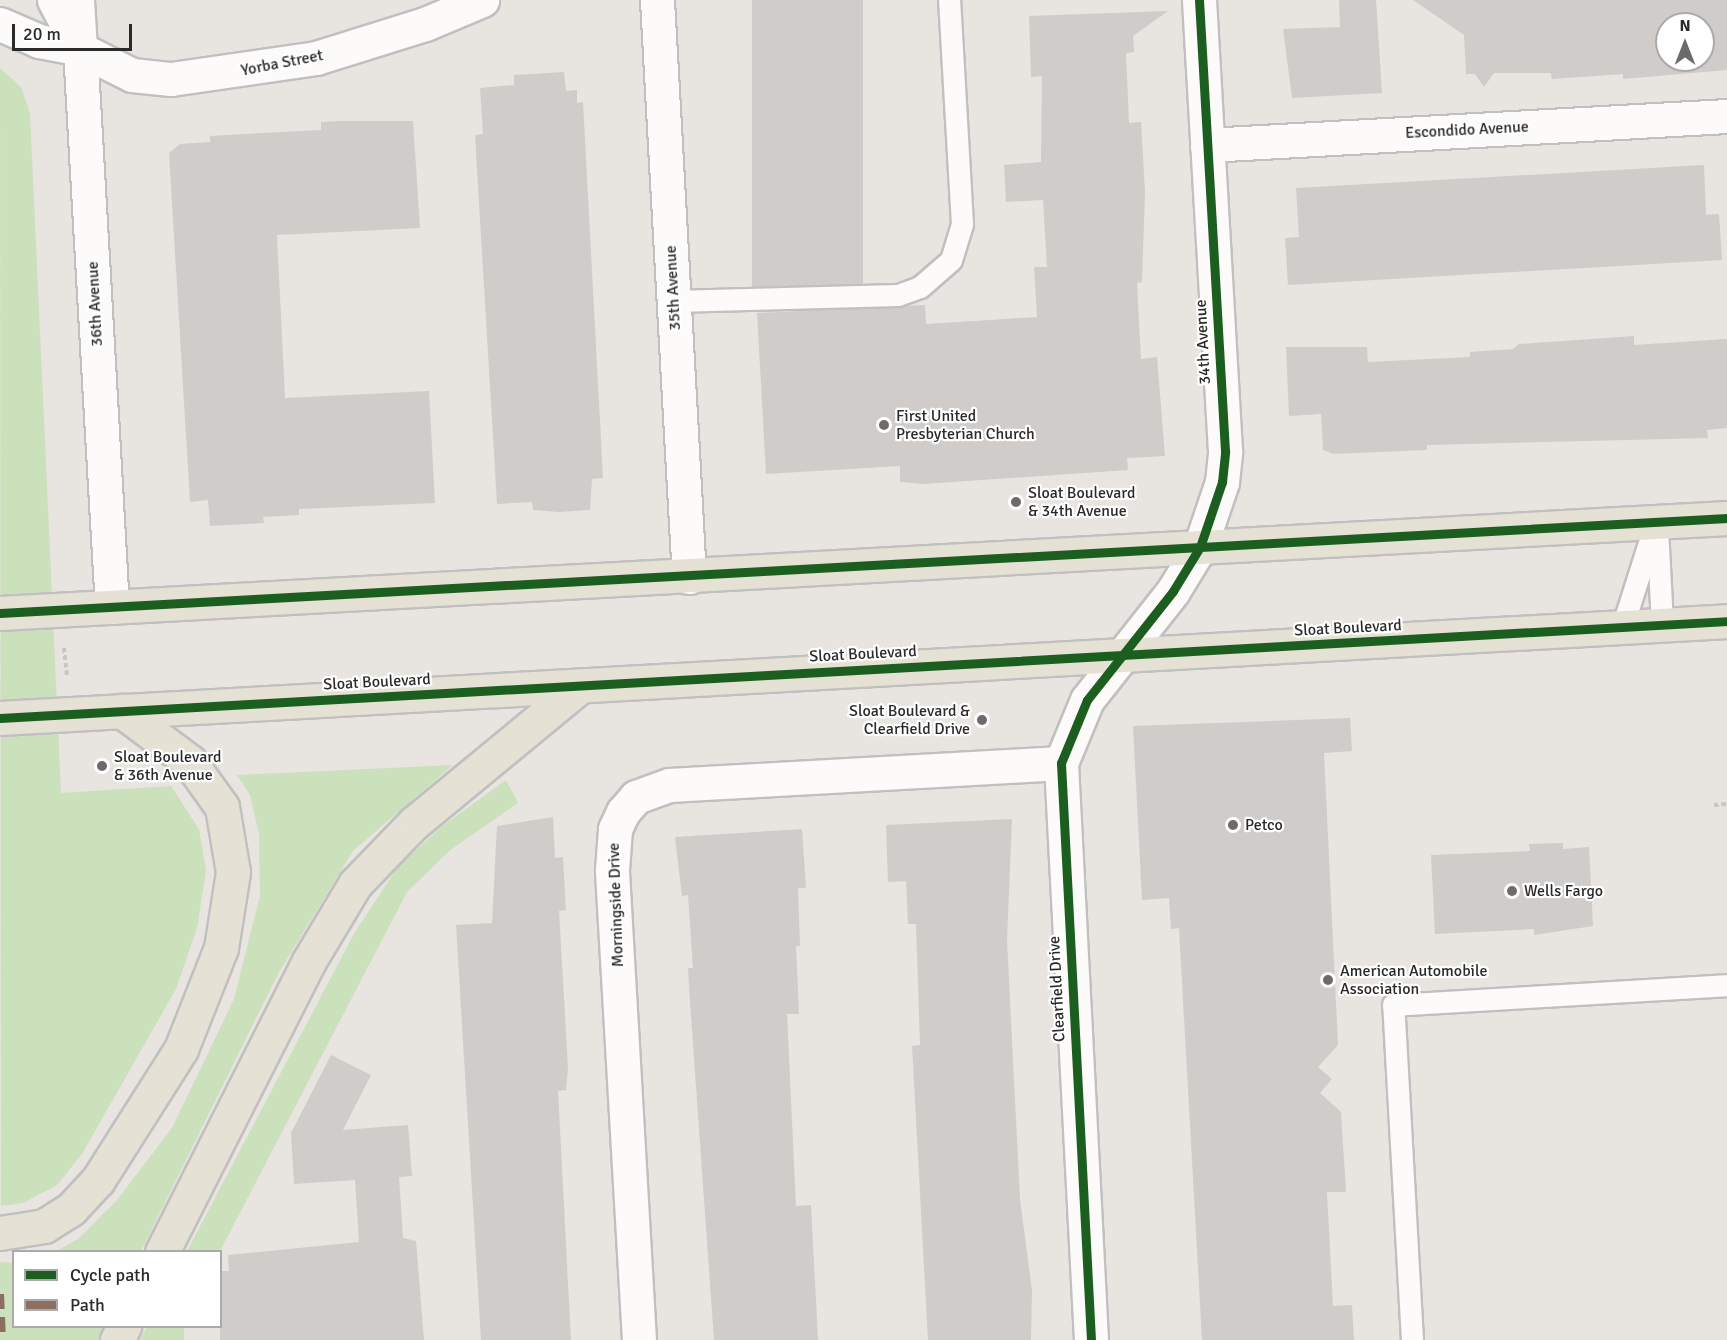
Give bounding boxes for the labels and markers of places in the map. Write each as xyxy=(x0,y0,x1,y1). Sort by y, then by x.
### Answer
place label: First United Presbyterian Church xyxy=(896,406,1035,444)
marker: First United Presbyterian Church xyxy=(877,418,891,432)
place label: Sloat Boulevard & 34th Avenue xyxy=(1028,483,1135,521)
marker: Sloat Boulevard & 34th Avenue xyxy=(1009,495,1023,509)
place label: Sloat Boulevard & Clearfield Drive xyxy=(849,701,970,739)
marker: Sloat Boulevard & Clearfield Drive xyxy=(975,713,989,727)
place label: Sloat Boulevard & 36th Avenue xyxy=(114,747,221,785)
marker: Sloat Boulevard & 36th Avenue xyxy=(95,759,109,773)
place label: Petco xyxy=(1245,815,1283,835)
marker: Petco xyxy=(1226,818,1240,832)
place label: Wells Fargo xyxy=(1524,881,1603,901)
marker: Wells Fargo xyxy=(1505,884,1519,898)
place label: American Automobile Association xyxy=(1340,961,1487,999)
marker: American Automobile Association xyxy=(1321,973,1335,987)

